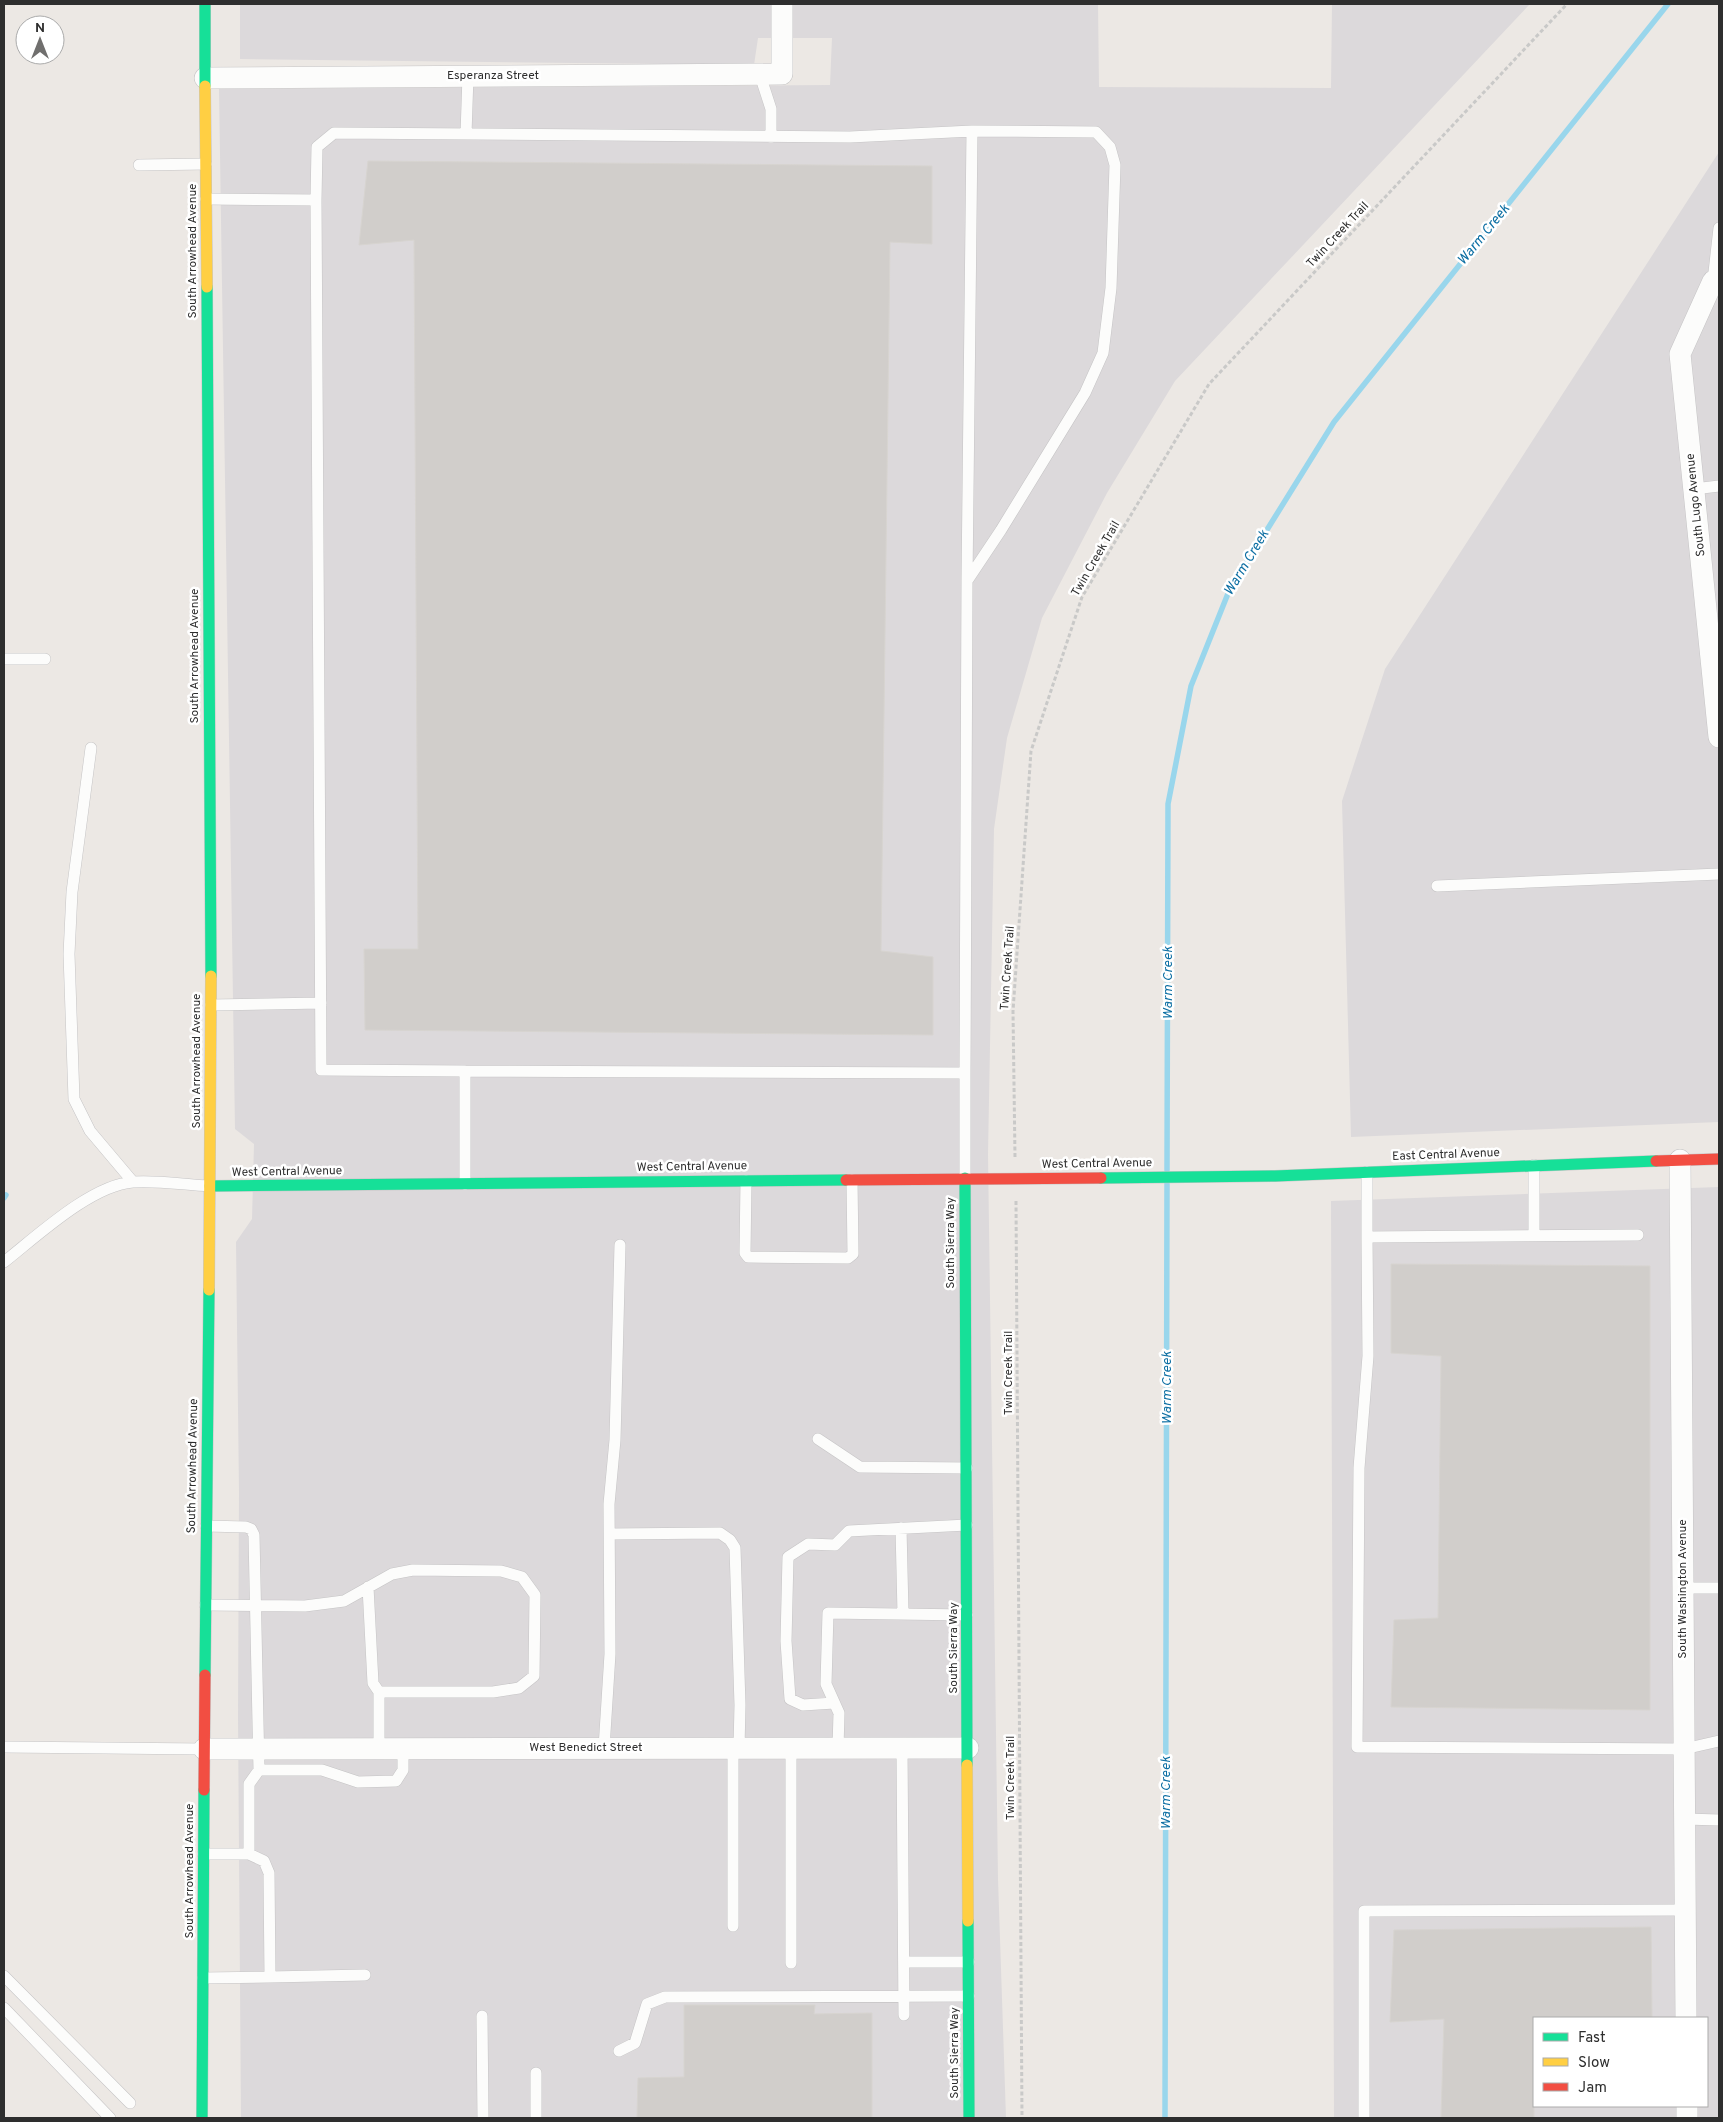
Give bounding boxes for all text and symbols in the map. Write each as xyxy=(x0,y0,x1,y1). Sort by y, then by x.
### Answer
north arrow xyxy=(15,15,65,65)
text: N xyxy=(35,20,45,37)
street label: Esperanza Street xyxy=(447,68,539,84)
street label: South Arrowhead Avenue xyxy=(185,183,201,319)
street label: Twin Creek Trail xyxy=(1303,199,1373,271)
water label: Warm Creek xyxy=(1454,200,1514,269)
street label: South Lugo Avenue xyxy=(1683,453,1709,557)
street label: Twin Creek Trail xyxy=(1068,518,1124,600)
water label: Warm Creek xyxy=(1221,526,1274,599)
street label: South Arrowhead Avenue xyxy=(187,588,203,724)
street label: Twin Creek Trail xyxy=(997,925,1019,1011)
water label: Warm Creek xyxy=(1160,945,1177,1020)
street label: South Arrowhead Avenue xyxy=(189,993,205,1129)
street label: East Central Avenue xyxy=(1392,1145,1500,1165)
street label: West Central Avenue xyxy=(1042,1155,1152,1173)
street label: West Central Avenue xyxy=(637,1158,747,1176)
street label: West Central Avenue xyxy=(232,1163,342,1181)
street label: South Sierra Way xyxy=(943,1197,959,1289)
street label: Twin Creek Trail xyxy=(1001,1331,1017,1415)
water label: Warm Creek xyxy=(1159,1350,1176,1425)
street label: South Arrowhead Avenue xyxy=(184,1398,202,1534)
street label: South Washington Avenue xyxy=(1675,1519,1691,1659)
street label: South Sierra Way xyxy=(946,1602,962,1694)
street label: Twin Creek Trail xyxy=(1003,1736,1019,1820)
street label: West Benedict Street xyxy=(529,1740,643,1756)
water label: Warm Creek xyxy=(1158,1755,1175,1830)
street label: South Arrowhead Avenue xyxy=(182,1803,198,1939)
street label: South Sierra Way xyxy=(947,2007,963,2099)
legend xyxy=(1533,2017,1708,2107)
text: Fast xyxy=(1578,2029,1606,2048)
text: Slow xyxy=(1578,2054,1610,2073)
text: Jam xyxy=(1578,2079,1607,2098)

